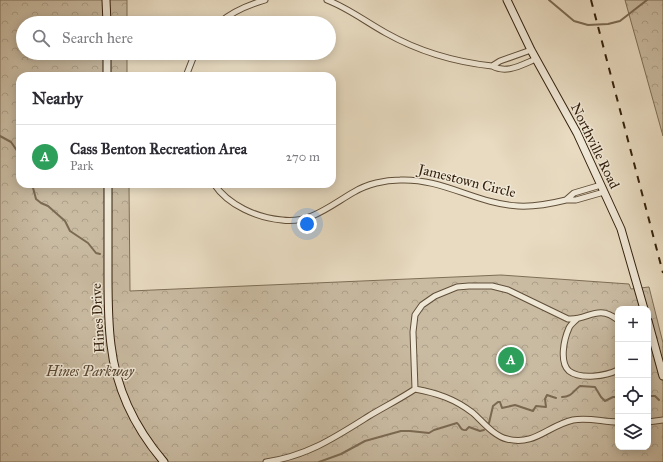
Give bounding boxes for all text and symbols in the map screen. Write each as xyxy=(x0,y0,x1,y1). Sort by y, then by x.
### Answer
search box xyxy=(16,16,336,60)
icon: search xyxy=(30,27,52,49)
text: Search here xyxy=(62,29,133,47)
text: Nearby xyxy=(32,88,83,109)
street label: Northville Road xyxy=(567,100,623,192)
text: Cass Benton Recreation Area xyxy=(70,140,247,158)
text: A xyxy=(41,149,49,165)
text: 270 m xyxy=(286,149,320,165)
text: Park xyxy=(70,158,94,174)
street label: Jamestown Circle xyxy=(414,160,518,202)
your location xyxy=(297,214,317,234)
street label: Hines Drive xyxy=(88,283,108,353)
map controls xyxy=(615,306,651,450)
button: + xyxy=(615,306,651,342)
button: − xyxy=(615,342,651,378)
pin: A xyxy=(498,345,524,375)
park label: Hines Parkway xyxy=(45,363,135,380)
button: locate xyxy=(615,378,651,414)
button: layers xyxy=(615,414,651,450)

